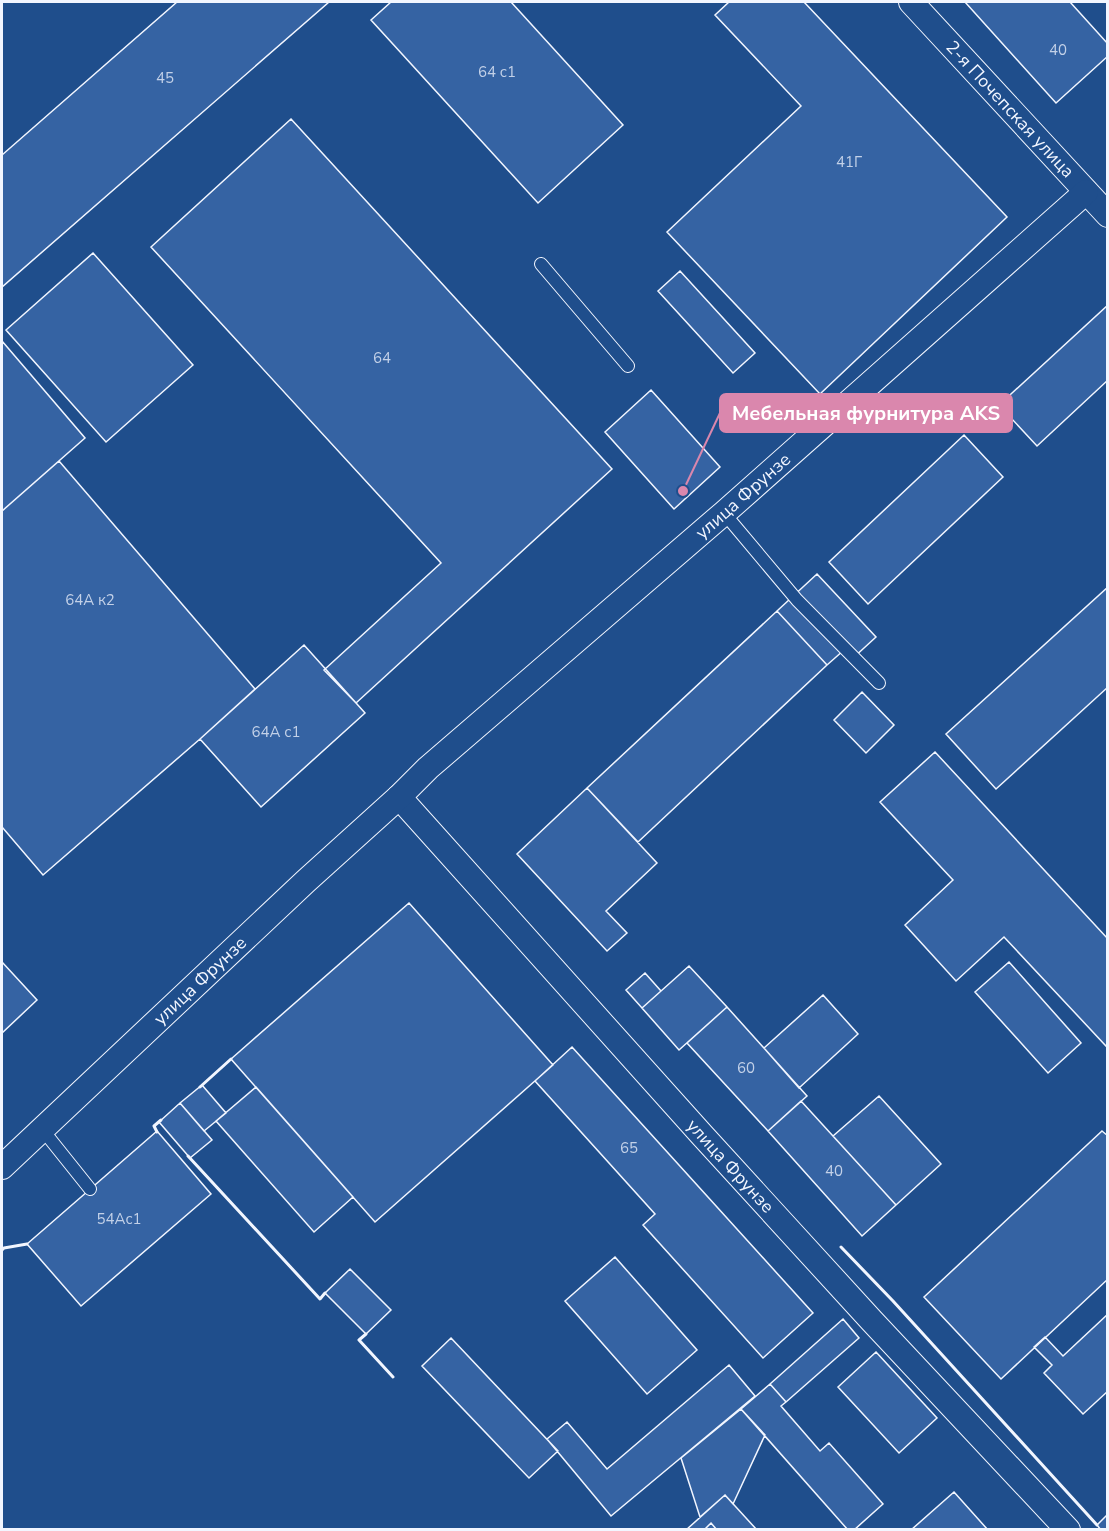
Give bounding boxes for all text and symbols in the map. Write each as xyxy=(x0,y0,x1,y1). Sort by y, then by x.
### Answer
street label: 2-я Почепская улица xyxy=(941,35,1080,183)
house number: 40 xyxy=(1049,40,1067,60)
house number: 64 с1 xyxy=(478,62,516,82)
house number: 45 xyxy=(156,68,174,88)
house number: 41Г xyxy=(836,152,862,172)
house number: 64 xyxy=(373,348,391,368)
callout: Мебельная фурнитура AKS xyxy=(720,394,1012,432)
text: Мебельная фурнитура AKS xyxy=(732,400,1000,427)
street label: улица Фрунзе xyxy=(690,447,796,544)
house number: 64А к2 xyxy=(65,590,115,610)
house number: 64А с1 xyxy=(252,722,300,742)
street label: улица Фрунзе xyxy=(148,931,252,1030)
house number: 60 xyxy=(737,1058,755,1078)
street label: улица Фрунзе xyxy=(681,1114,780,1218)
house number: 65 xyxy=(620,1138,638,1158)
house number: 40 xyxy=(825,1161,843,1181)
house number: 54Ас1 xyxy=(96,1209,142,1229)

